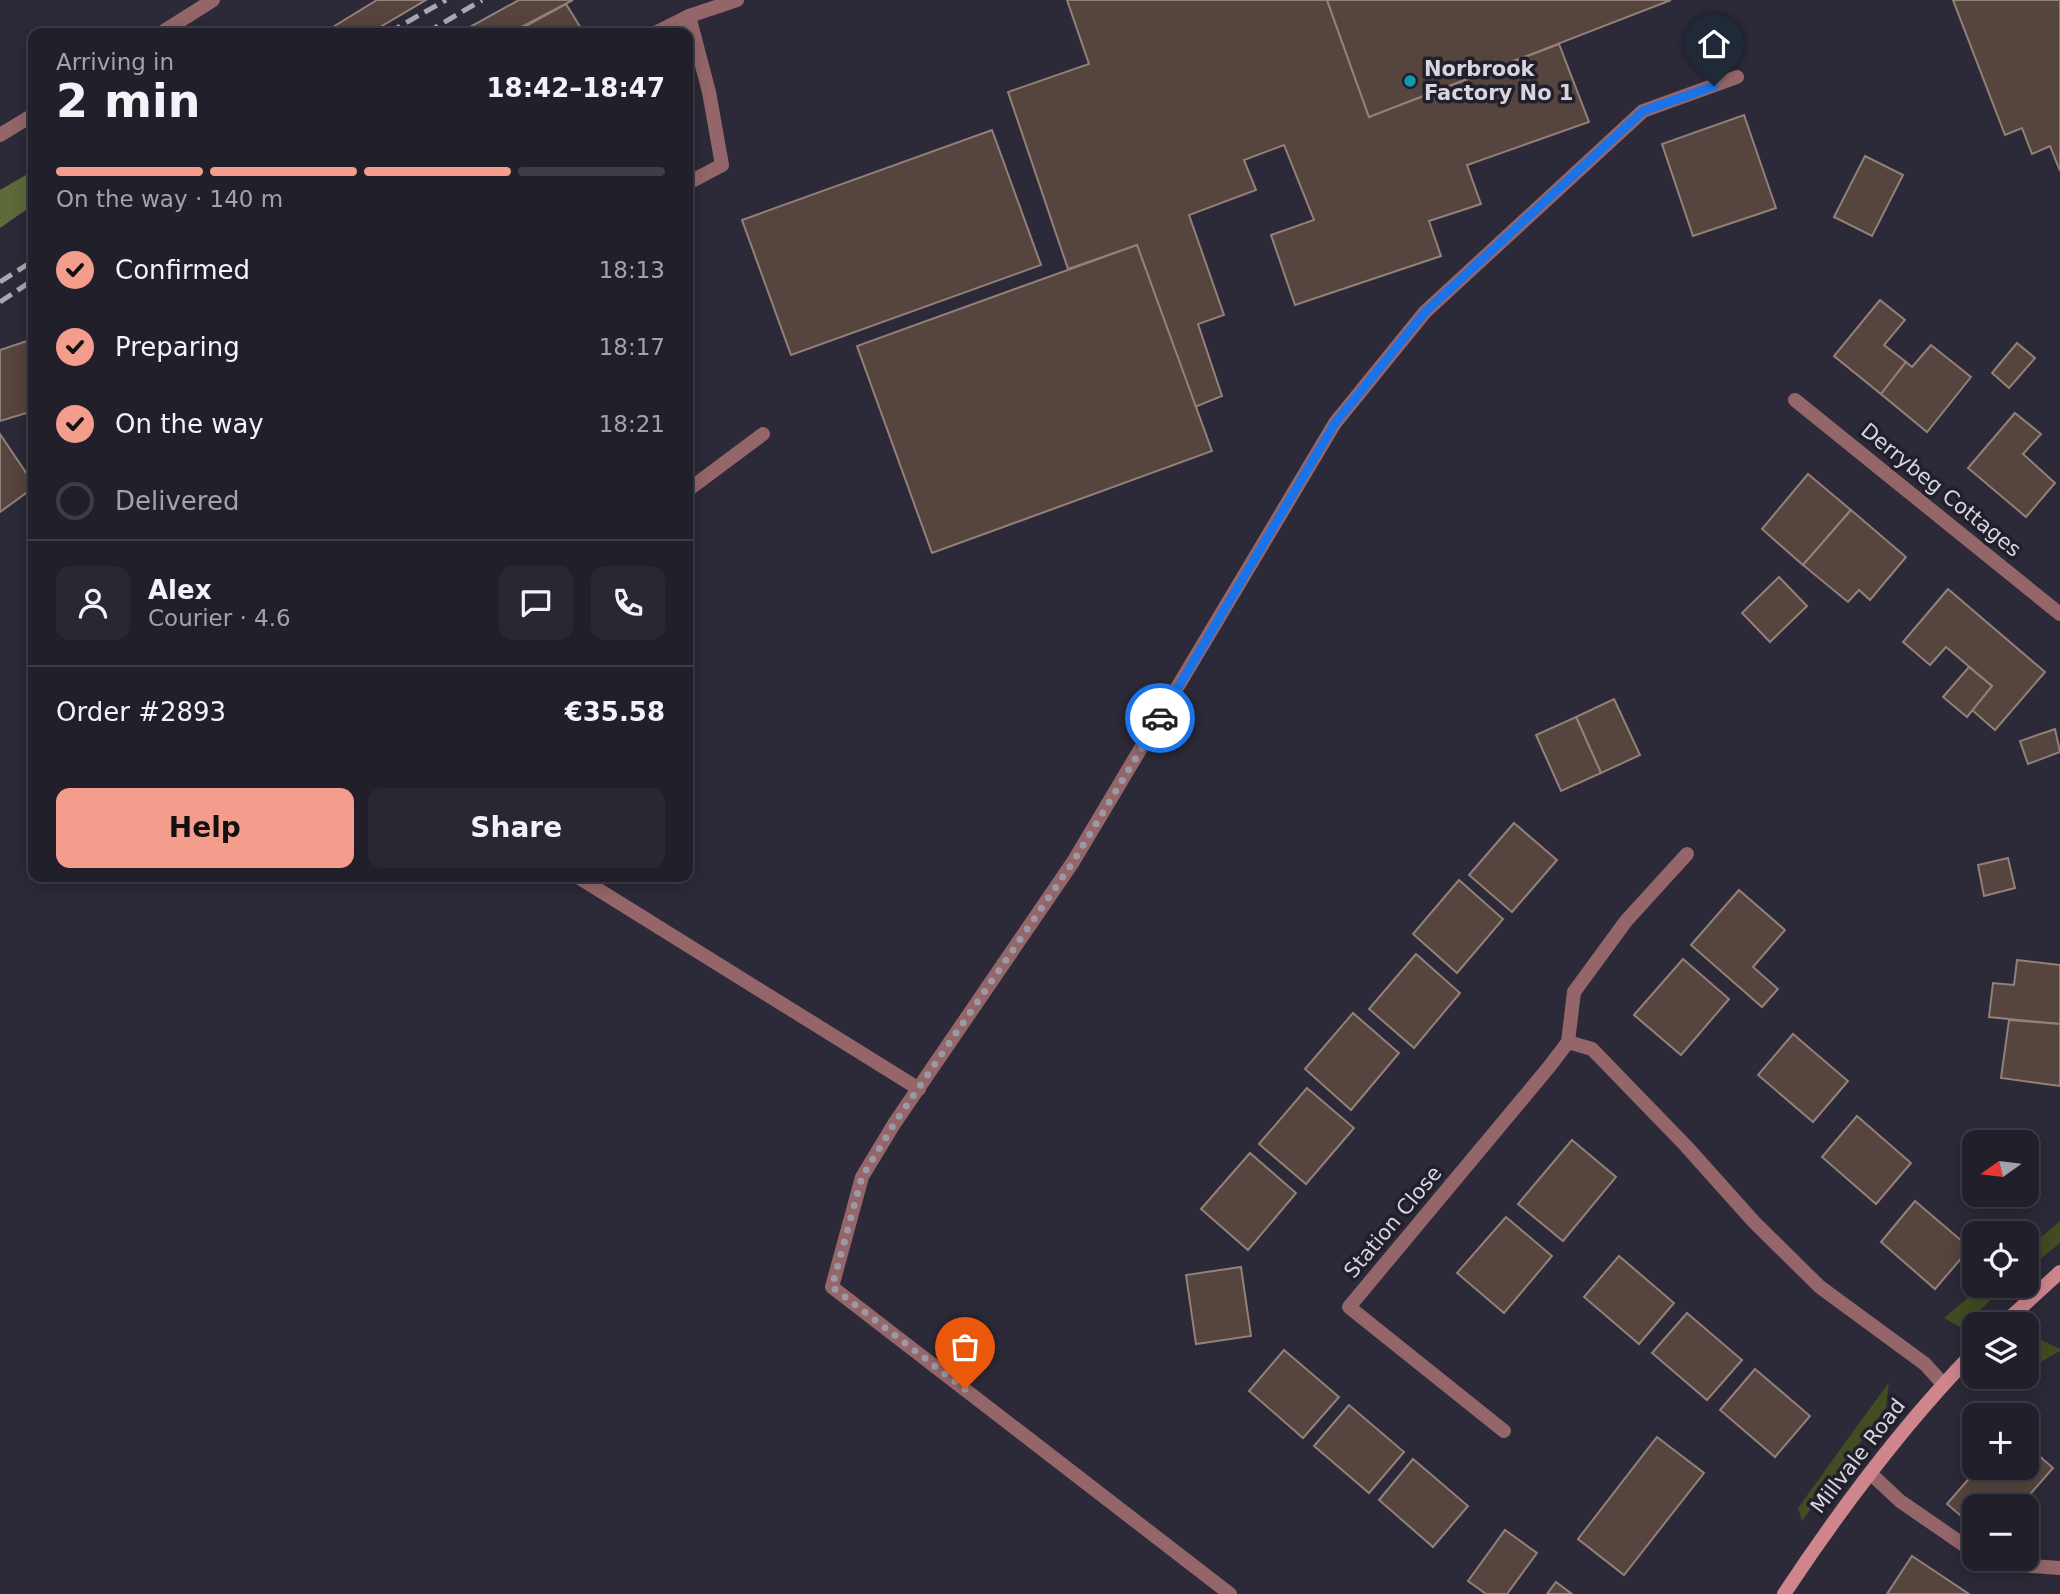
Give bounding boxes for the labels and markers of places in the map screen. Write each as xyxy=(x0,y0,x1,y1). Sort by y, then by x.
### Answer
pin xyxy=(1684,14,1744,86)
place label: Norbrook Factory No 1 xyxy=(1424,57,1573,105)
marker: Norbrook Factory No 1 xyxy=(1402,73,1418,89)
pin xyxy=(935,1317,995,1389)

